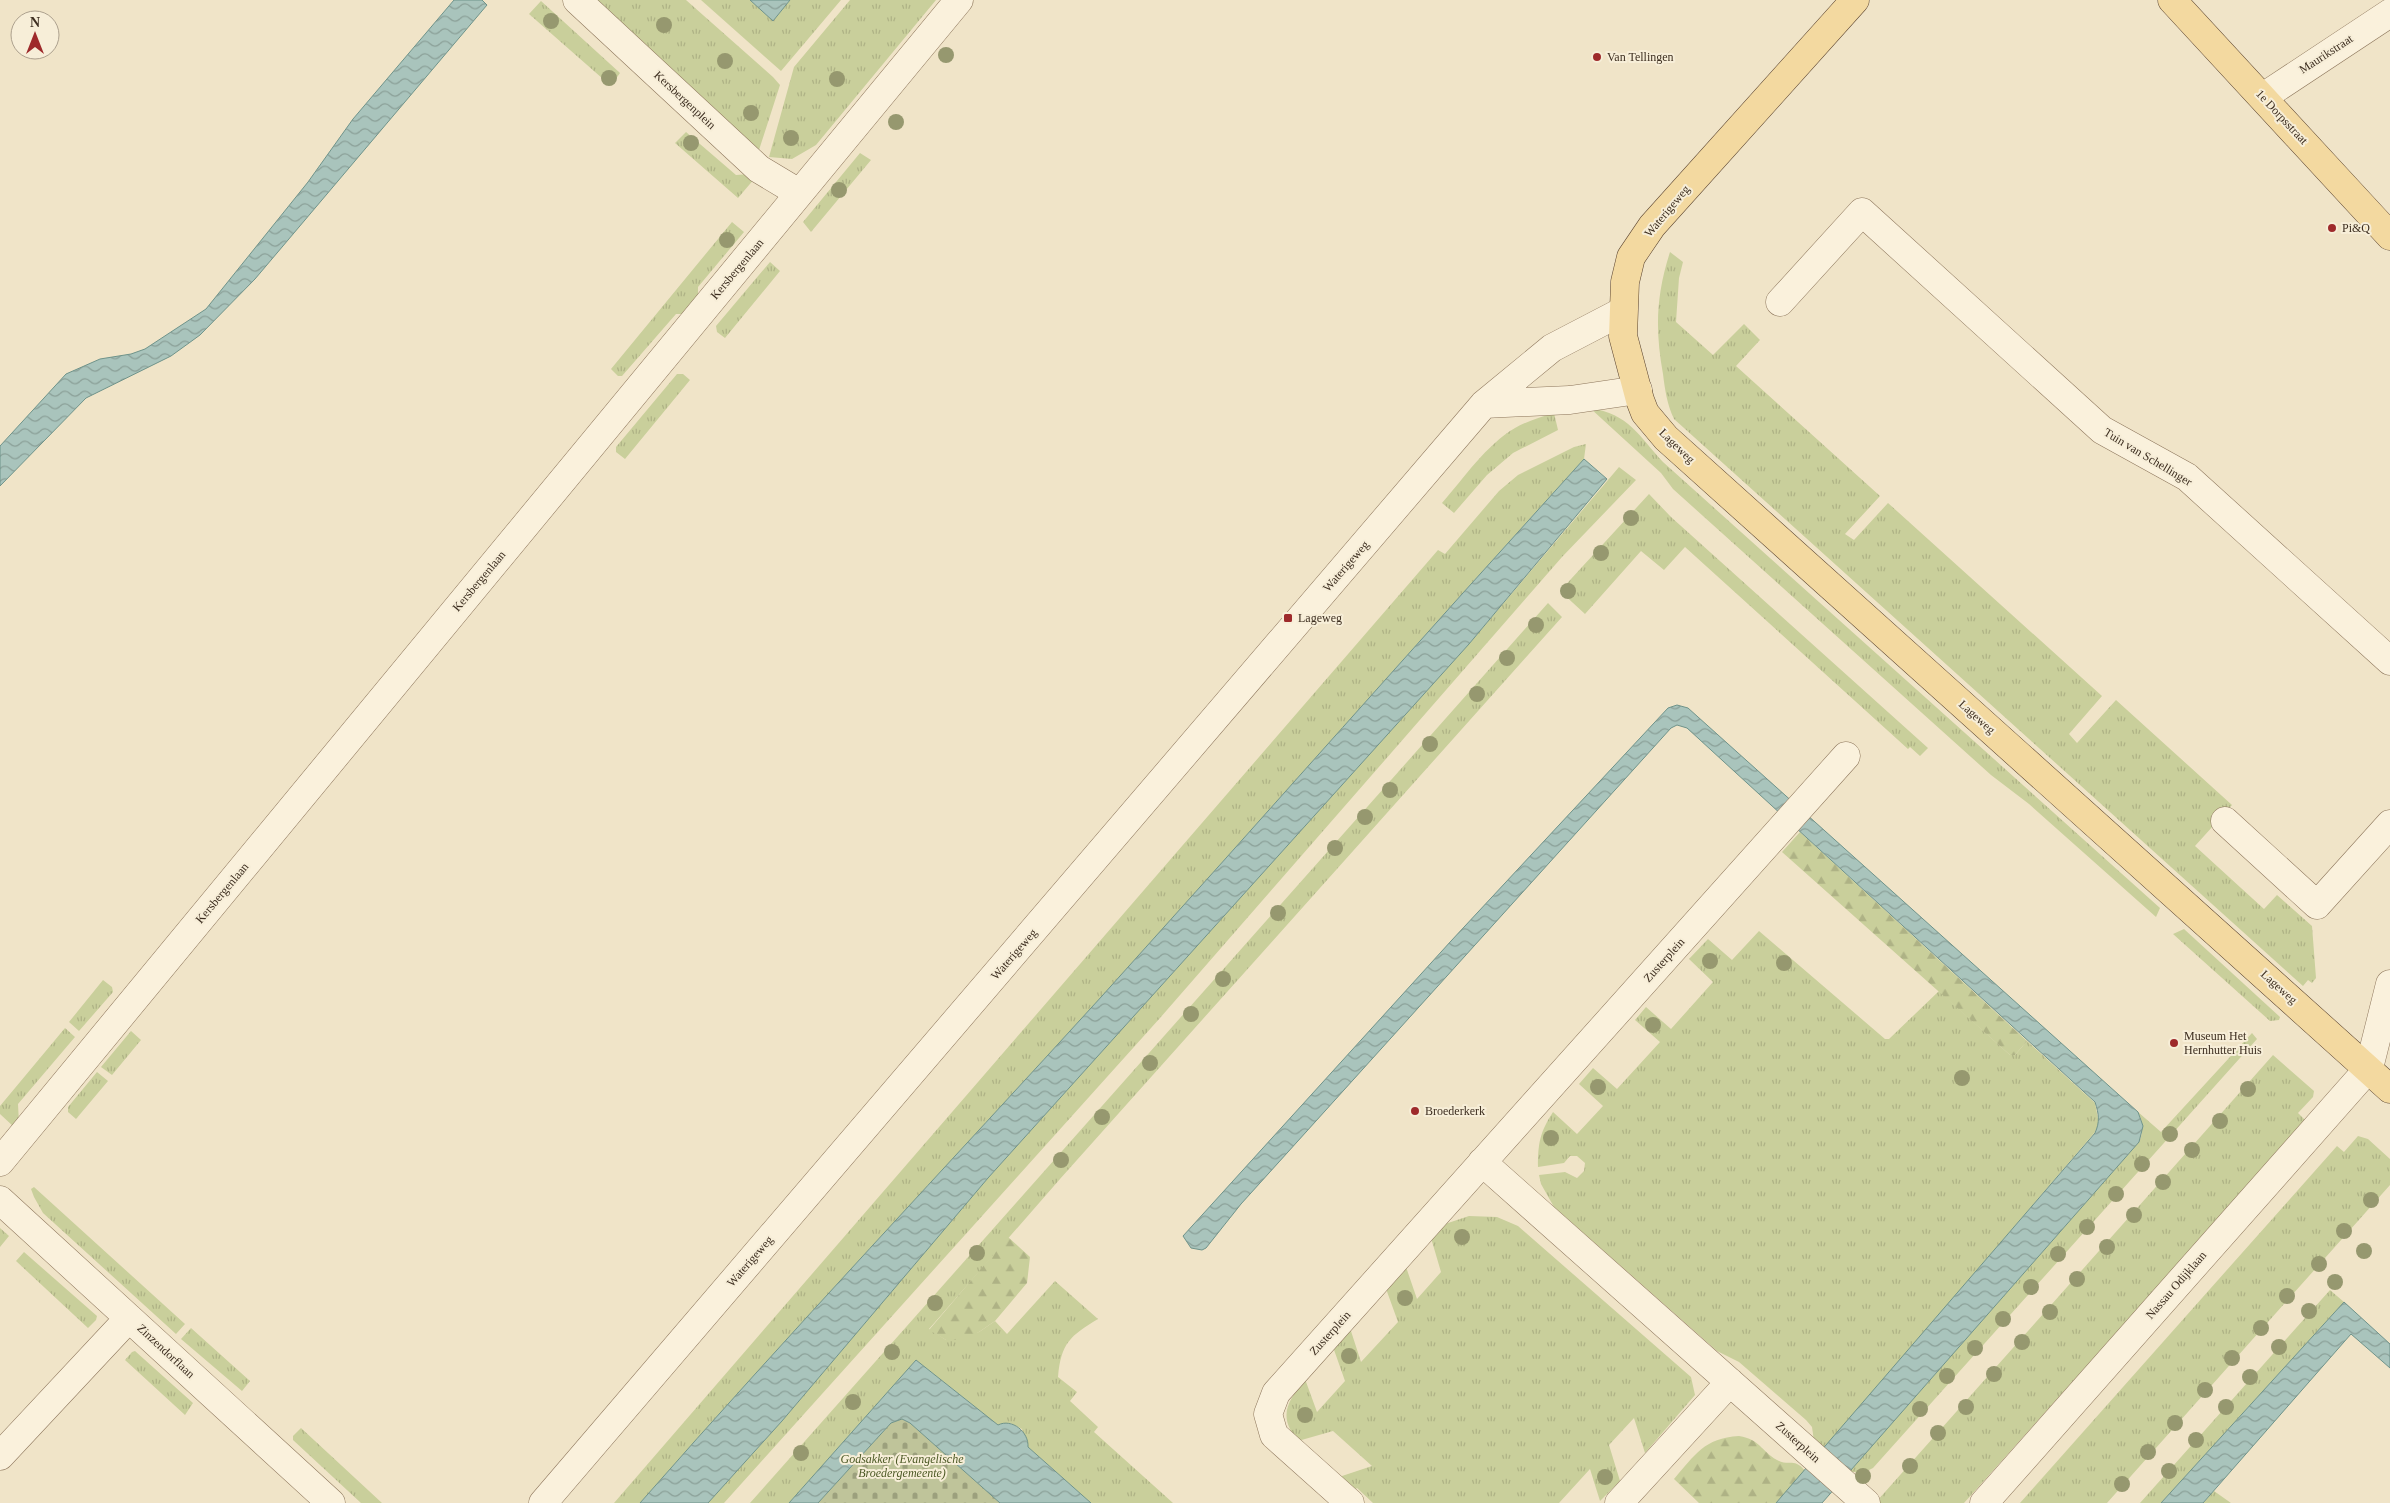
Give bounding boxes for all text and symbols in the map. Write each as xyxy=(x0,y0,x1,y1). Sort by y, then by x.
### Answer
north arrow xyxy=(10,10,60,60)
text: N xyxy=(30,15,40,30)
street label: Maurikstraat xyxy=(2296,31,2356,77)
place label: Van Tellingen xyxy=(1607,50,1674,64)
marker: Van Tellingen xyxy=(1591,51,1603,63)
street label: Kersbergenplein xyxy=(651,68,719,132)
street label: 1e Dorpsstraat xyxy=(2253,87,2311,148)
street label: Waterigeweg xyxy=(1641,182,1693,240)
place label: Pi&Q xyxy=(2342,221,2370,235)
marker: Pi&Q xyxy=(2326,222,2338,234)
street label: Kersbergenlaan xyxy=(708,236,766,302)
street label: Tuin van Schellinger xyxy=(2101,425,2195,489)
street label: Lageweg xyxy=(1656,426,1698,466)
street label: Waterigeweg xyxy=(1320,538,1372,594)
street label: Kersbergenlaan xyxy=(450,548,508,614)
place label: Lageweg xyxy=(1298,611,1342,625)
marker: Lageweg xyxy=(1282,612,1294,624)
street label: Lageweg xyxy=(1956,697,1998,737)
street label: Kersbergenlaan xyxy=(193,860,251,926)
street label: Waterigeweg xyxy=(988,926,1040,982)
street label: Zusterplein xyxy=(1641,935,1687,985)
street label: Lageweg xyxy=(2258,967,2300,1007)
place label: Museum Het Hernhutter Huis xyxy=(2184,1029,2262,1057)
marker: Museum Het Hernhutter Huis xyxy=(2168,1037,2180,1049)
place label: Broederkerk xyxy=(1425,1104,1485,1118)
marker: Broederkerk xyxy=(1409,1105,1421,1117)
street label: Waterigeweg xyxy=(724,1233,776,1289)
street label: Nassau Odijklaan xyxy=(2143,1248,2209,1322)
street label: Zusterplein xyxy=(1307,1308,1353,1358)
street label: Zinzendorflaan xyxy=(134,1321,198,1381)
street label: Zusterplein xyxy=(1773,1419,1823,1465)
park label: Godsakker (Evangelische Broedergemeente) xyxy=(841,1452,964,1480)

